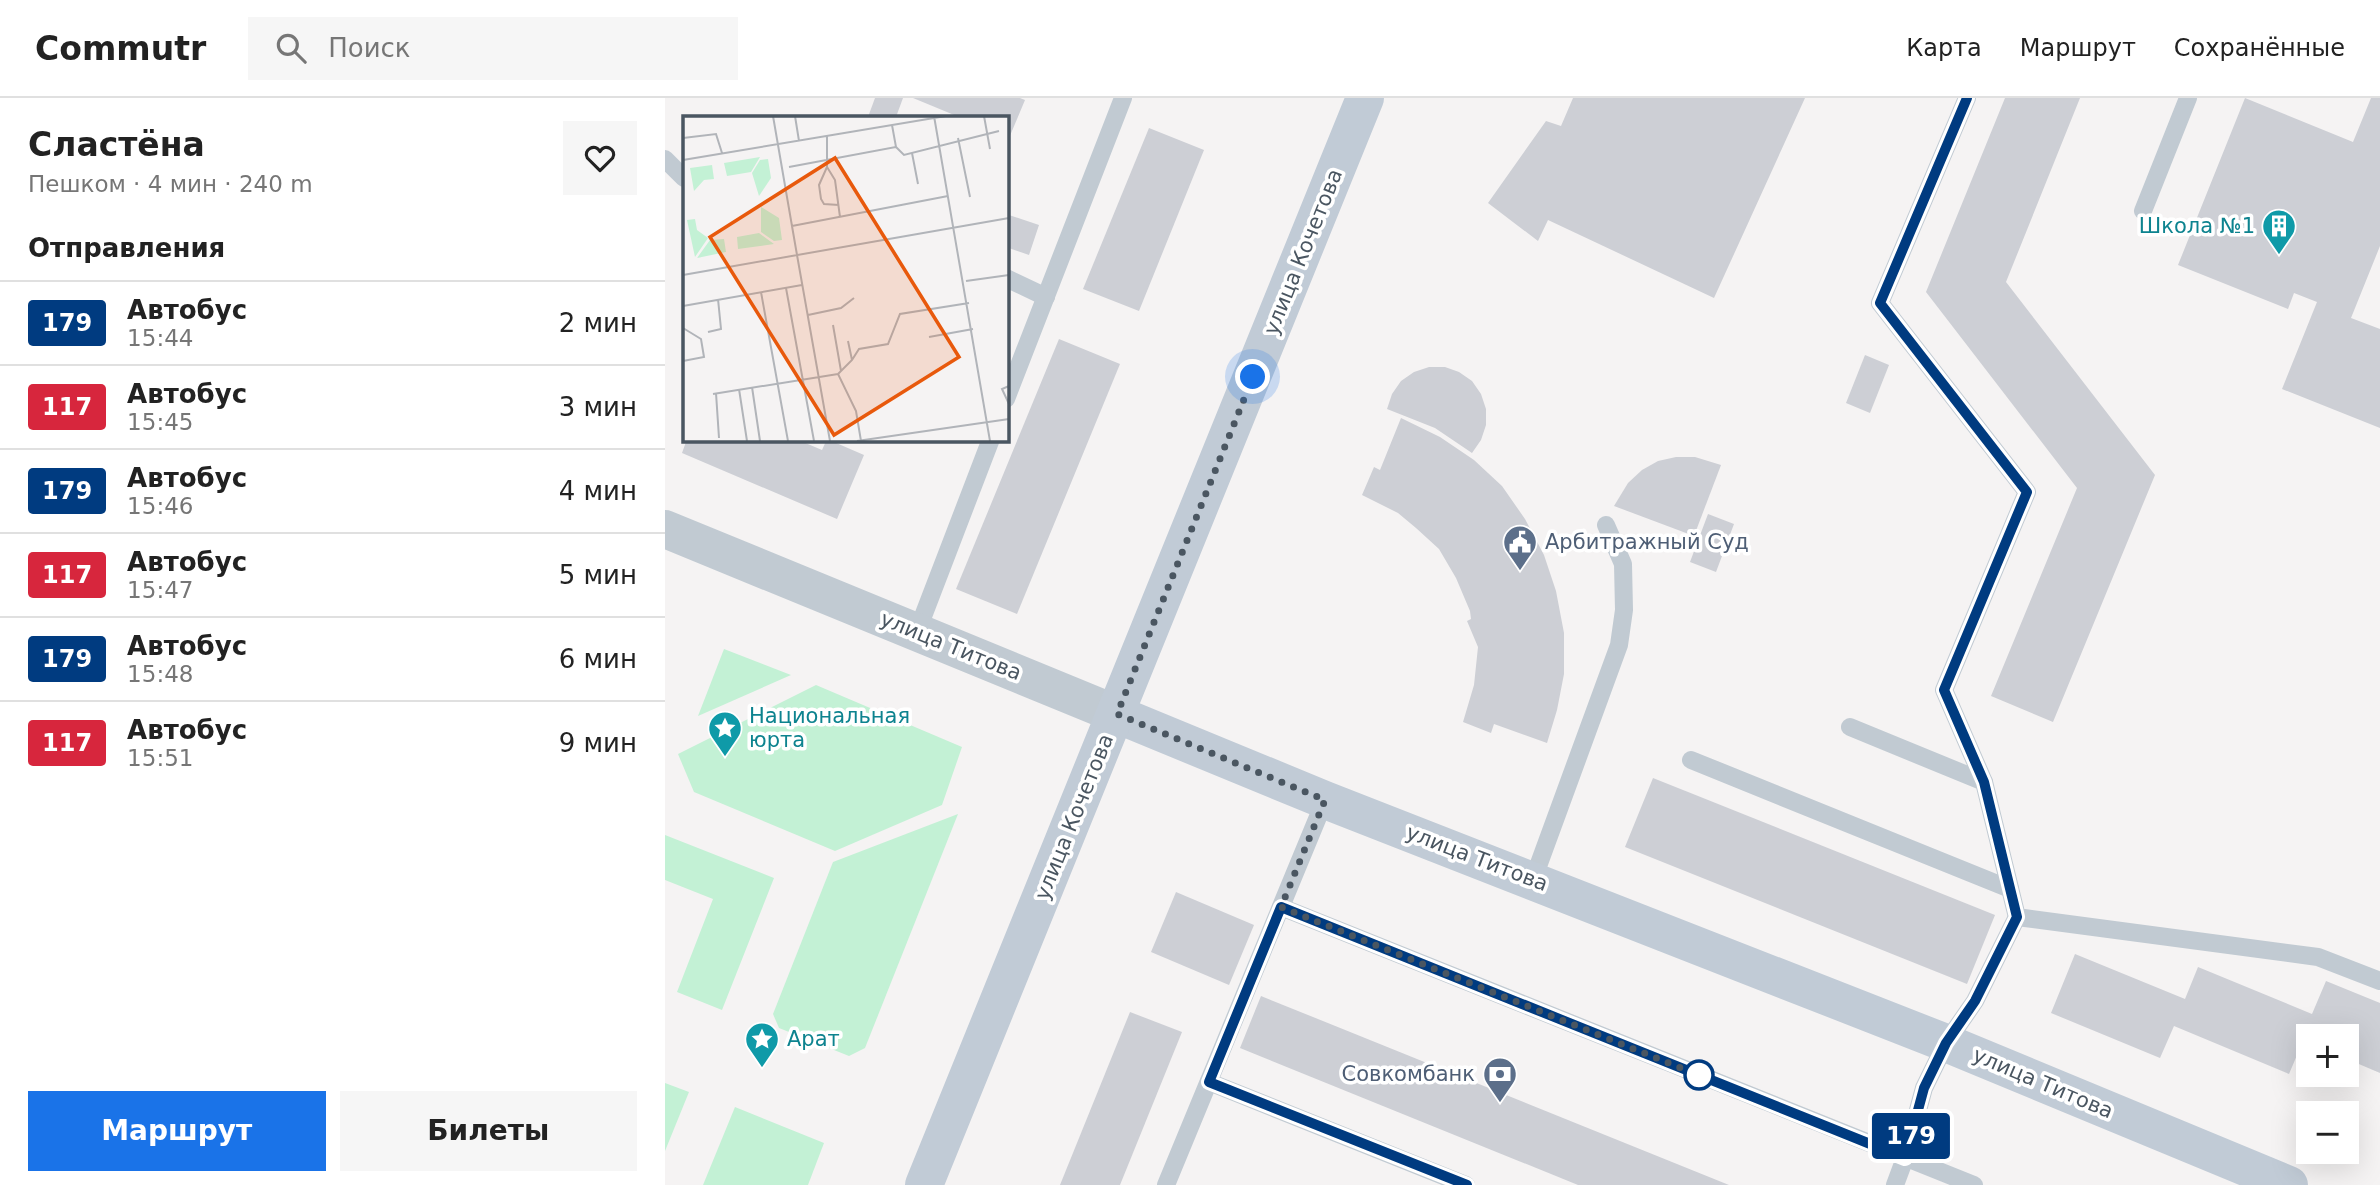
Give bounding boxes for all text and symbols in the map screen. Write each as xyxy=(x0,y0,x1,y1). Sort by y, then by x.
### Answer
search box xyxy=(248,17,738,80)
text: Commutr xyxy=(35,29,206,68)
icon: search xyxy=(272,29,310,67)
text: Поиск xyxy=(328,33,411,63)
text: Карта xyxy=(1906,34,1982,62)
text: Маршрут xyxy=(2020,34,2136,62)
text: Сохранённые xyxy=(2174,34,2345,62)
inset map xyxy=(683,116,1008,441)
button: heart xyxy=(563,121,637,195)
text: Сластёна xyxy=(28,125,205,164)
street label: улица Кочетова xyxy=(1259,166,1347,338)
text: Пешком · 4 мин · 240 m xyxy=(28,171,313,197)
building icon: Школа №1 xyxy=(2260,207,2298,256)
place label: Школа №1 xyxy=(2139,214,2255,238)
text: Отправления xyxy=(28,233,225,263)
text: Автобус xyxy=(127,295,247,325)
text: 2 мин xyxy=(559,308,637,338)
text: 179 xyxy=(42,309,92,337)
text: 15:44 xyxy=(127,325,193,351)
your location xyxy=(1235,359,1270,394)
text: Автобус xyxy=(127,379,247,409)
text: 3 мин xyxy=(559,392,637,422)
text: 117 xyxy=(42,393,92,421)
text: 15:45 xyxy=(127,409,193,435)
text: Автобус xyxy=(127,463,247,493)
text: 4 мин xyxy=(559,476,637,506)
text: 179 xyxy=(42,477,92,505)
text: 15:46 xyxy=(127,493,193,519)
public building icon: Арбитражный Суд xyxy=(1501,523,1539,572)
place label: Арбитражный Суд xyxy=(1545,530,1749,554)
text: Автобус xyxy=(127,547,247,577)
text: 5 мин xyxy=(559,560,637,590)
text: 117 xyxy=(42,561,92,589)
text: 15:47 xyxy=(127,577,193,603)
street label: улица Титова xyxy=(877,607,1025,685)
text: Автобус xyxy=(127,631,247,661)
text: 6 мин xyxy=(559,644,637,674)
text: 179 xyxy=(42,645,92,673)
text: 15:48 xyxy=(127,661,193,687)
place label: Национальная юрта xyxy=(749,704,910,752)
place icon: Национальная юрта xyxy=(706,709,744,758)
text: Автобус xyxy=(127,715,247,745)
text: 9 мин xyxy=(559,728,637,758)
text: 117 xyxy=(42,729,92,757)
street label: улица Кочетова xyxy=(1030,731,1118,903)
text: 15:51 xyxy=(127,745,193,771)
street label: улица Титова xyxy=(1403,820,1551,896)
place icon: Арат xyxy=(743,1020,781,1069)
map controls xyxy=(2296,1024,2359,1164)
button: + xyxy=(2296,1024,2359,1087)
place label: Арат xyxy=(787,1027,840,1051)
street label: улица Титова xyxy=(1969,1043,2117,1123)
bank icon: Совкомбанк xyxy=(1481,1055,1519,1104)
unlabelled marker xyxy=(1684,1060,1714,1090)
place label: Совкомбанк xyxy=(1342,1062,1475,1086)
button: Маршрут xyxy=(28,1091,326,1171)
button: Билеты xyxy=(340,1091,637,1171)
button: − xyxy=(2296,1101,2359,1164)
line badge: 179 xyxy=(1871,1113,1951,1159)
text: 179 xyxy=(1886,1122,1936,1150)

